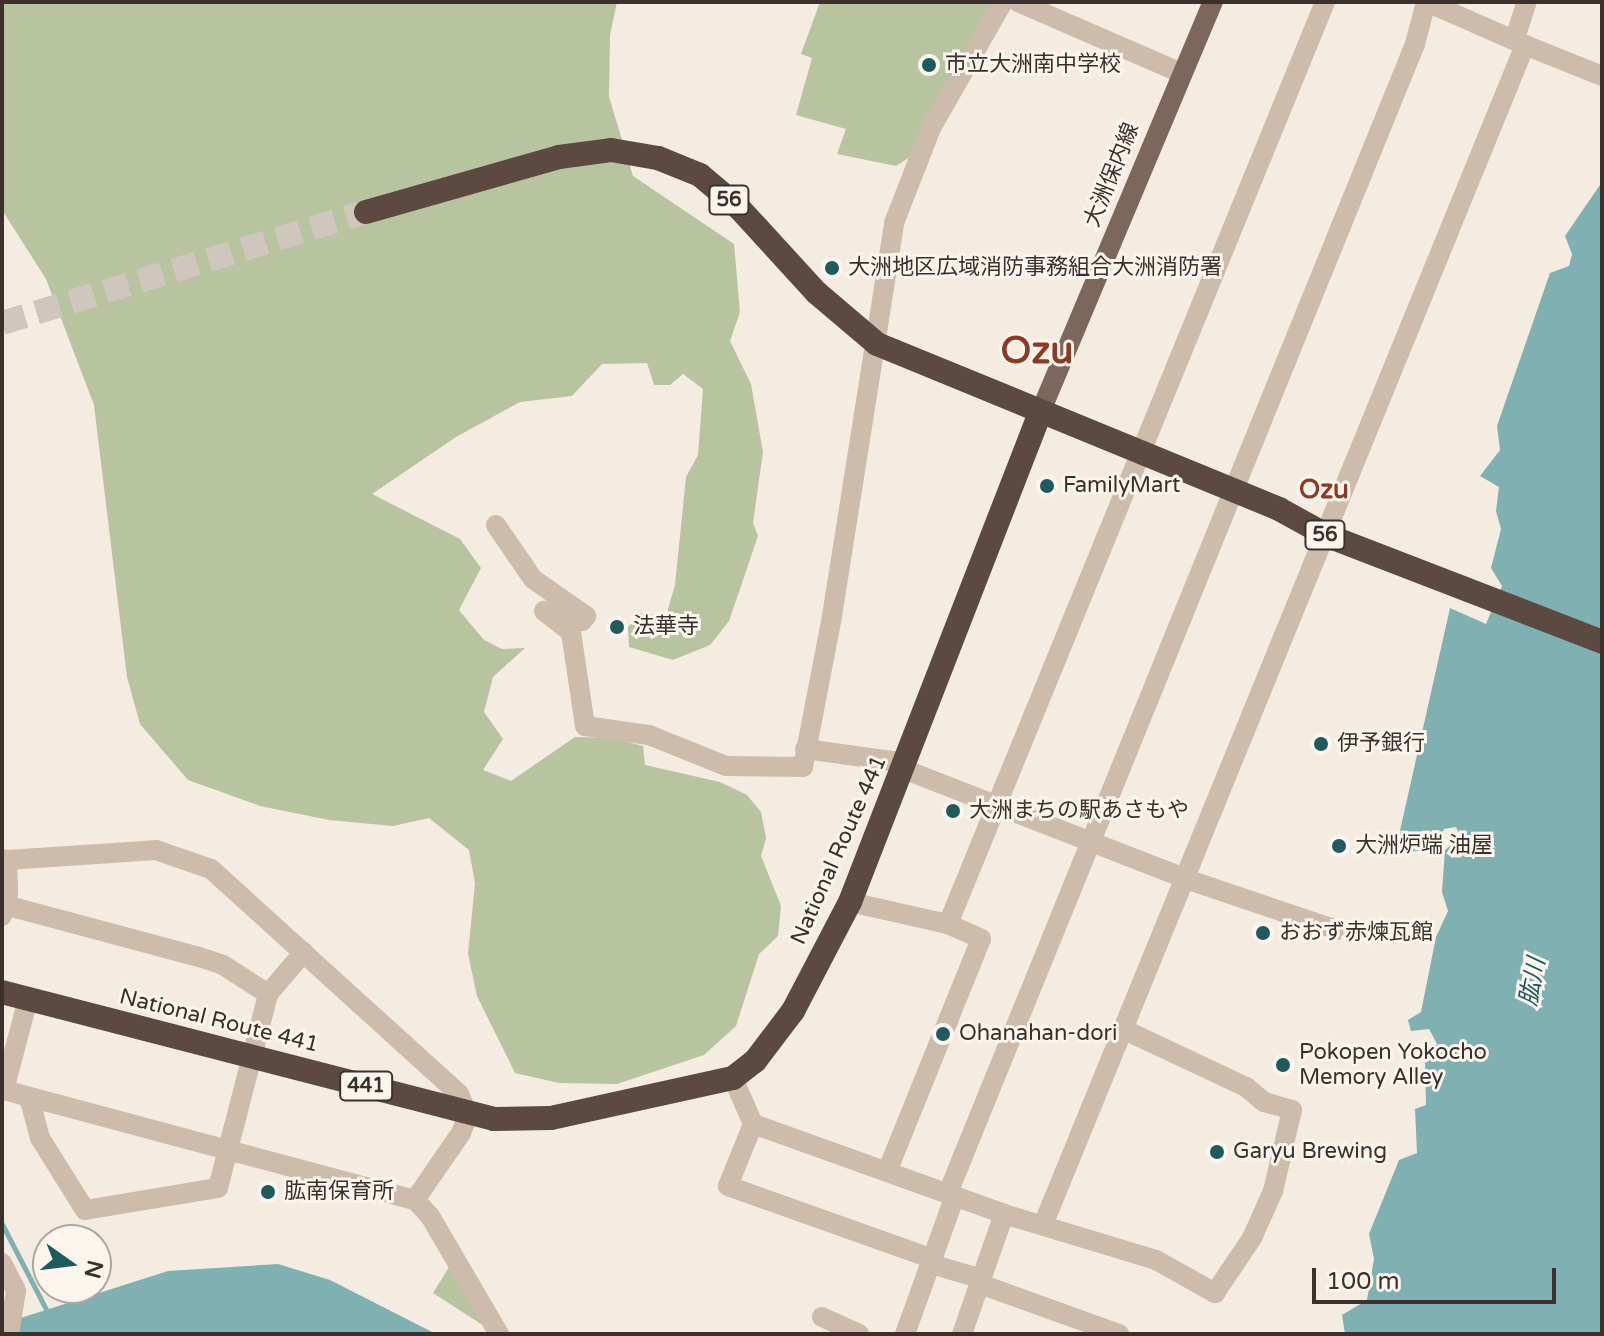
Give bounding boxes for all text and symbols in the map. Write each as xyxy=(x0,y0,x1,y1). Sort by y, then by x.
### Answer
place label: 市立大洲南中学校 xyxy=(945,52,1121,78)
marker: 市立大洲南中学校 xyxy=(920,56,938,74)
street label: 大洲保内線 xyxy=(1079,119,1145,231)
road number: 56 xyxy=(707,184,751,216)
place label: 大洲地区広域消防事務組合大洲消防署 xyxy=(848,255,1222,281)
marker: 大洲地区広域消防事務組合大洲消防署 xyxy=(823,259,841,277)
district label: Ozu xyxy=(1001,329,1073,375)
place label: FamilyMart xyxy=(1063,473,1180,499)
district label: Ozu xyxy=(1299,474,1349,506)
marker: FamilyMart xyxy=(1038,477,1056,495)
road number: 56 xyxy=(1303,519,1347,551)
place label: 法華寺 xyxy=(633,614,699,640)
marker: 法華寺 xyxy=(608,618,626,636)
place label: 伊予銀行 xyxy=(1337,731,1425,757)
marker: 伊予銀行 xyxy=(1312,735,1330,753)
street label: National Route 441 xyxy=(785,751,893,949)
place label: 大洲まちの駅あさもや xyxy=(969,798,1189,824)
marker: 大洲まちの駅あさもや xyxy=(944,802,962,820)
place label: 大洲炉端 油屋 xyxy=(1355,833,1493,859)
marker: 大洲炉端 油屋 xyxy=(1330,837,1348,855)
place label: おおず赤煉瓦館 xyxy=(1279,920,1433,946)
marker: おおず赤煉瓦館 xyxy=(1254,924,1272,942)
water label: 肱川 xyxy=(1514,956,1552,1008)
street label: National Route 441 xyxy=(117,983,321,1059)
place label: Ohanahan-dori xyxy=(959,1021,1117,1047)
marker: Ohanahan-dori xyxy=(934,1025,952,1043)
place label: Pokopen Yokocho Memory Alley xyxy=(1299,1039,1487,1090)
marker: Pokopen Yokocho Memory Alley xyxy=(1274,1056,1292,1074)
road number: 441 xyxy=(338,1070,394,1102)
place label: Garyu Brewing xyxy=(1233,1139,1387,1165)
marker: Garyu Brewing xyxy=(1208,1143,1226,1161)
place label: 肱南保育所 xyxy=(284,1179,394,1205)
marker: 肱南保育所 xyxy=(259,1183,277,1201)
north arrow xyxy=(32,1224,112,1304)
scale bar xyxy=(1316,1252,1560,1302)
text: N xyxy=(79,1258,108,1281)
text: 100 m xyxy=(1326,1267,1400,1296)

